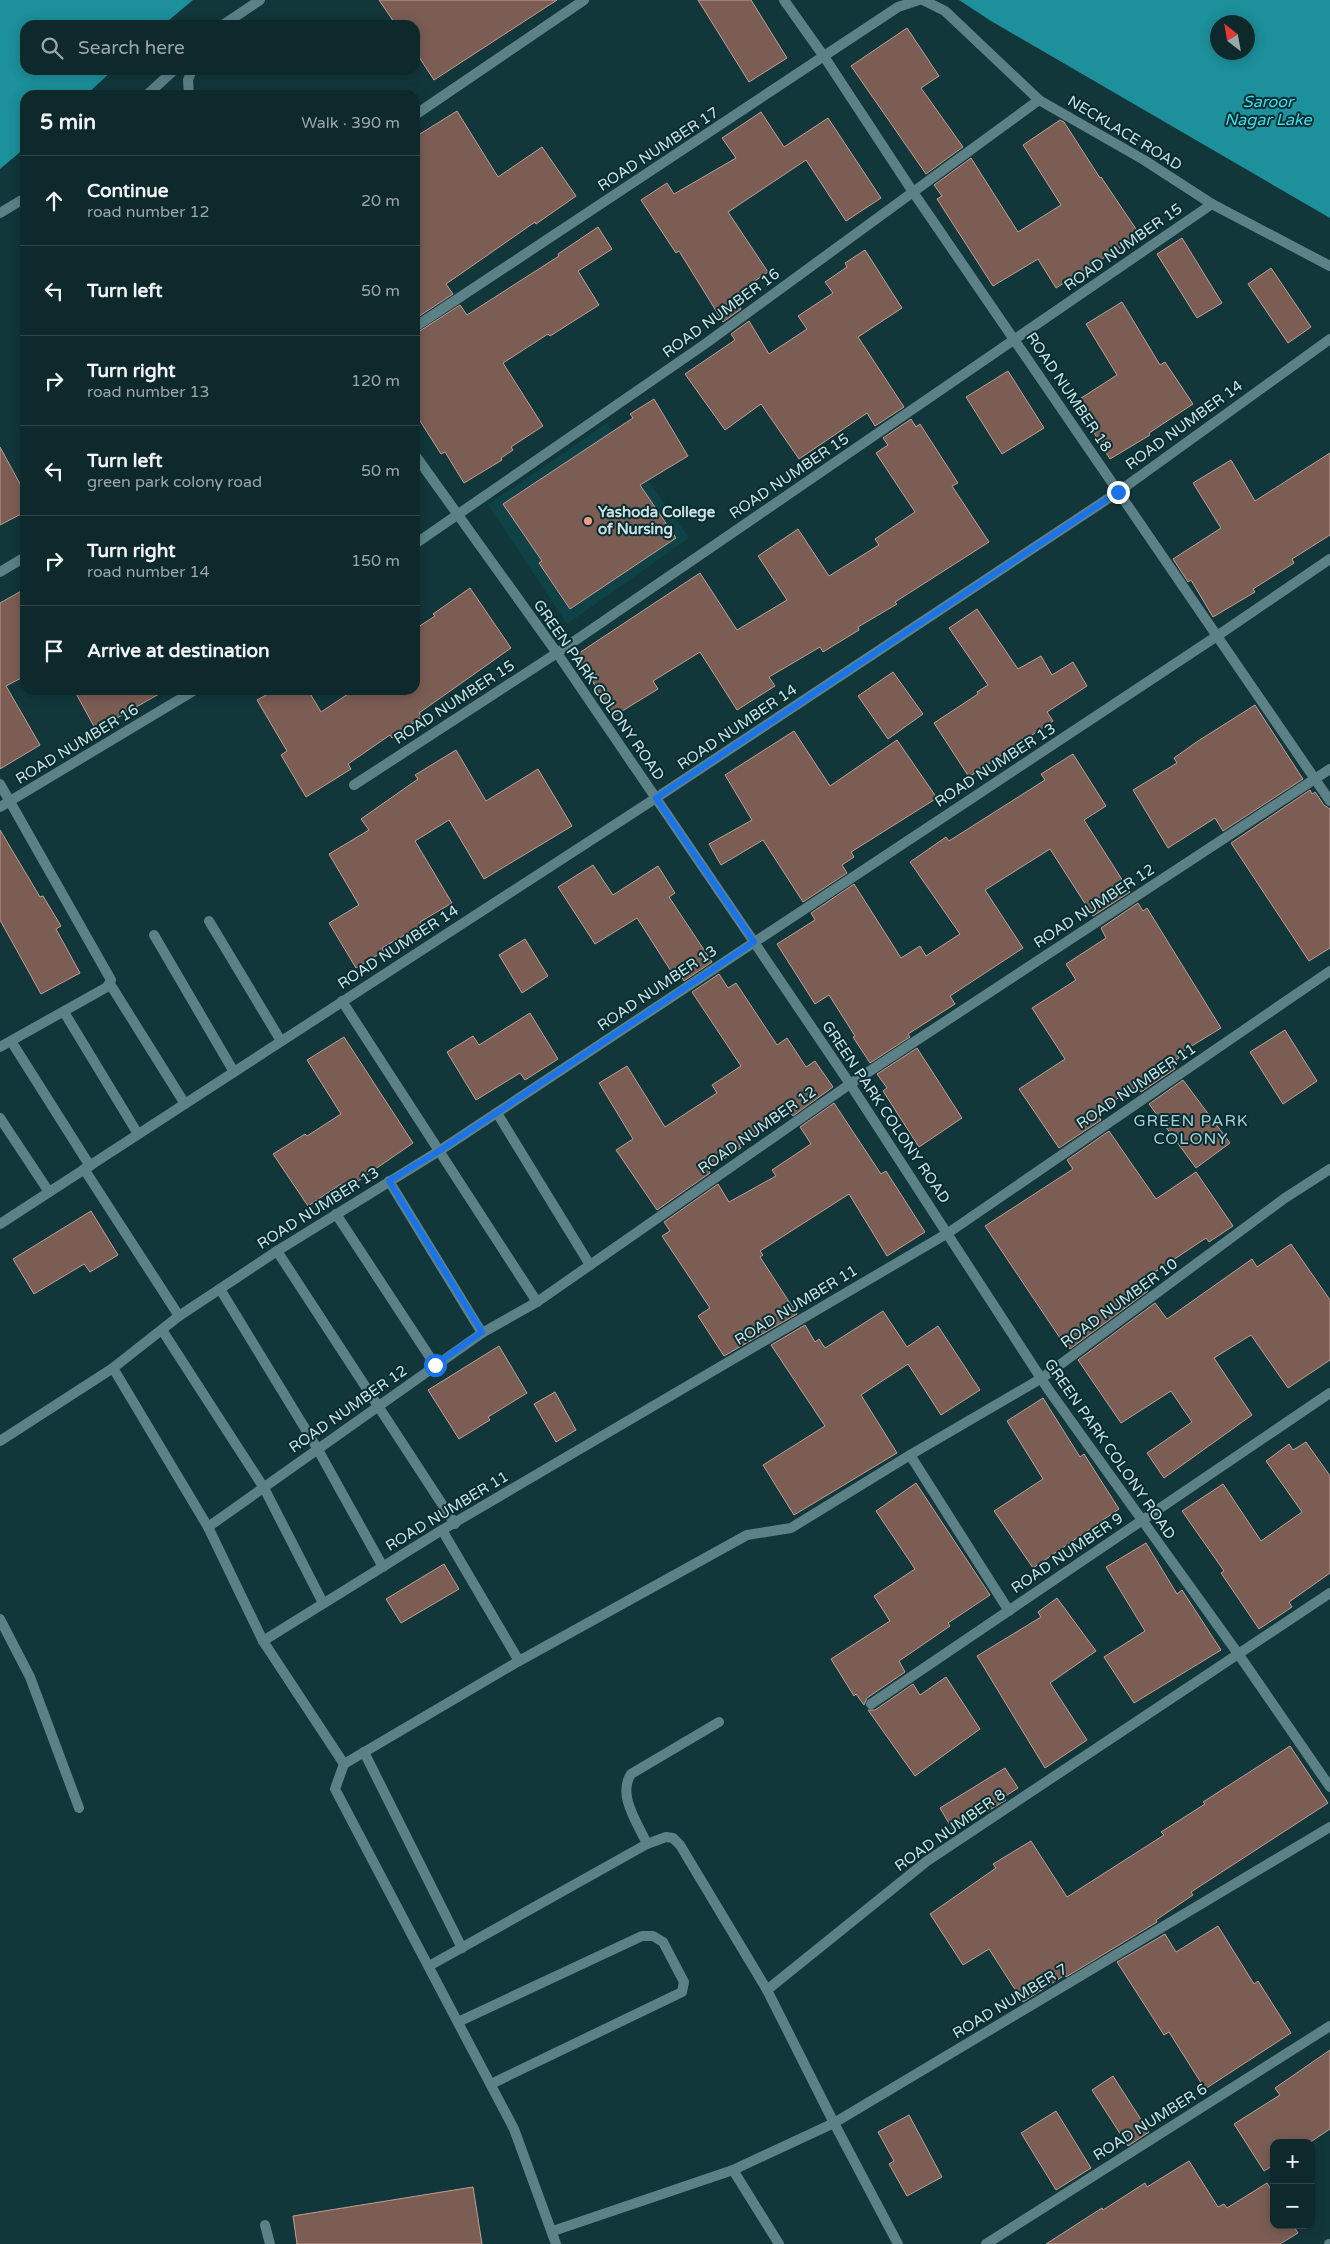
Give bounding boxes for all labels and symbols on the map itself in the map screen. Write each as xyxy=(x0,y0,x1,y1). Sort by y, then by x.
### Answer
north arrow xyxy=(1210,15,1255,60)
street label: NECKLACE ROAD xyxy=(1065,92,1185,174)
water label: Saroor Nagar Lake xyxy=(1224,92,1312,130)
street label: ROAD NUMBER 17 xyxy=(594,103,722,195)
street label: ROAD NUMBER 15 xyxy=(1060,199,1186,295)
street label: ROAD NUMBER 16 xyxy=(659,264,783,362)
street label: ROAD NUMBER 18 xyxy=(1022,329,1116,455)
street label: ROAD NUMBER 14 xyxy=(1122,376,1246,474)
street label: ROAD NUMBER 15 xyxy=(726,429,852,523)
route end xyxy=(1107,481,1130,504)
place label: Yashoda College of Nursing xyxy=(598,503,716,539)
marker: Yashoda College of Nursing xyxy=(582,515,594,527)
street label: GREEN PARK COLONY ROAD xyxy=(530,596,668,784)
street label: ROAD NUMBER 15 xyxy=(390,656,518,748)
street label: ROAD NUMBER 14 xyxy=(674,680,800,774)
street label: ROAD NUMBER 16 xyxy=(12,700,142,788)
street label: ROAD NUMBER 13 xyxy=(931,719,1059,811)
street label: ROAD NUMBER 12 xyxy=(1030,860,1158,952)
street label: ROAD NUMBER 14 xyxy=(334,901,462,993)
street label: ROAD NUMBER 13 xyxy=(594,941,720,1035)
street label: GREEN PARK COLONY ROAD xyxy=(818,1017,954,1207)
street label: ROAD NUMBER 11 xyxy=(1073,1039,1199,1133)
street label: ROAD NUMBER 12 xyxy=(694,1082,820,1178)
district label: GREEN PARK COLONY xyxy=(1133,1111,1249,1149)
street label: ROAD NUMBER 13 xyxy=(254,1163,382,1253)
street label: ROAD NUMBER 10 xyxy=(1057,1254,1181,1352)
street label: ROAD NUMBER 11 xyxy=(731,1261,861,1349)
route start xyxy=(424,1354,447,1377)
street label: GREEN PARK COLONY ROAD xyxy=(1041,1355,1179,1543)
street label: ROAD NUMBER 12 xyxy=(285,1361,411,1457)
street label: ROAD NUMBER 11 xyxy=(382,1467,512,1555)
street label: ROAD NUMBER 9 xyxy=(1008,1509,1126,1597)
street label: ROAD NUMBER 8 xyxy=(891,1785,1009,1875)
street label: ROAD NUMBER 7 xyxy=(949,1960,1071,2042)
street label: ROAD NUMBER 6 xyxy=(1090,2080,1210,2164)

